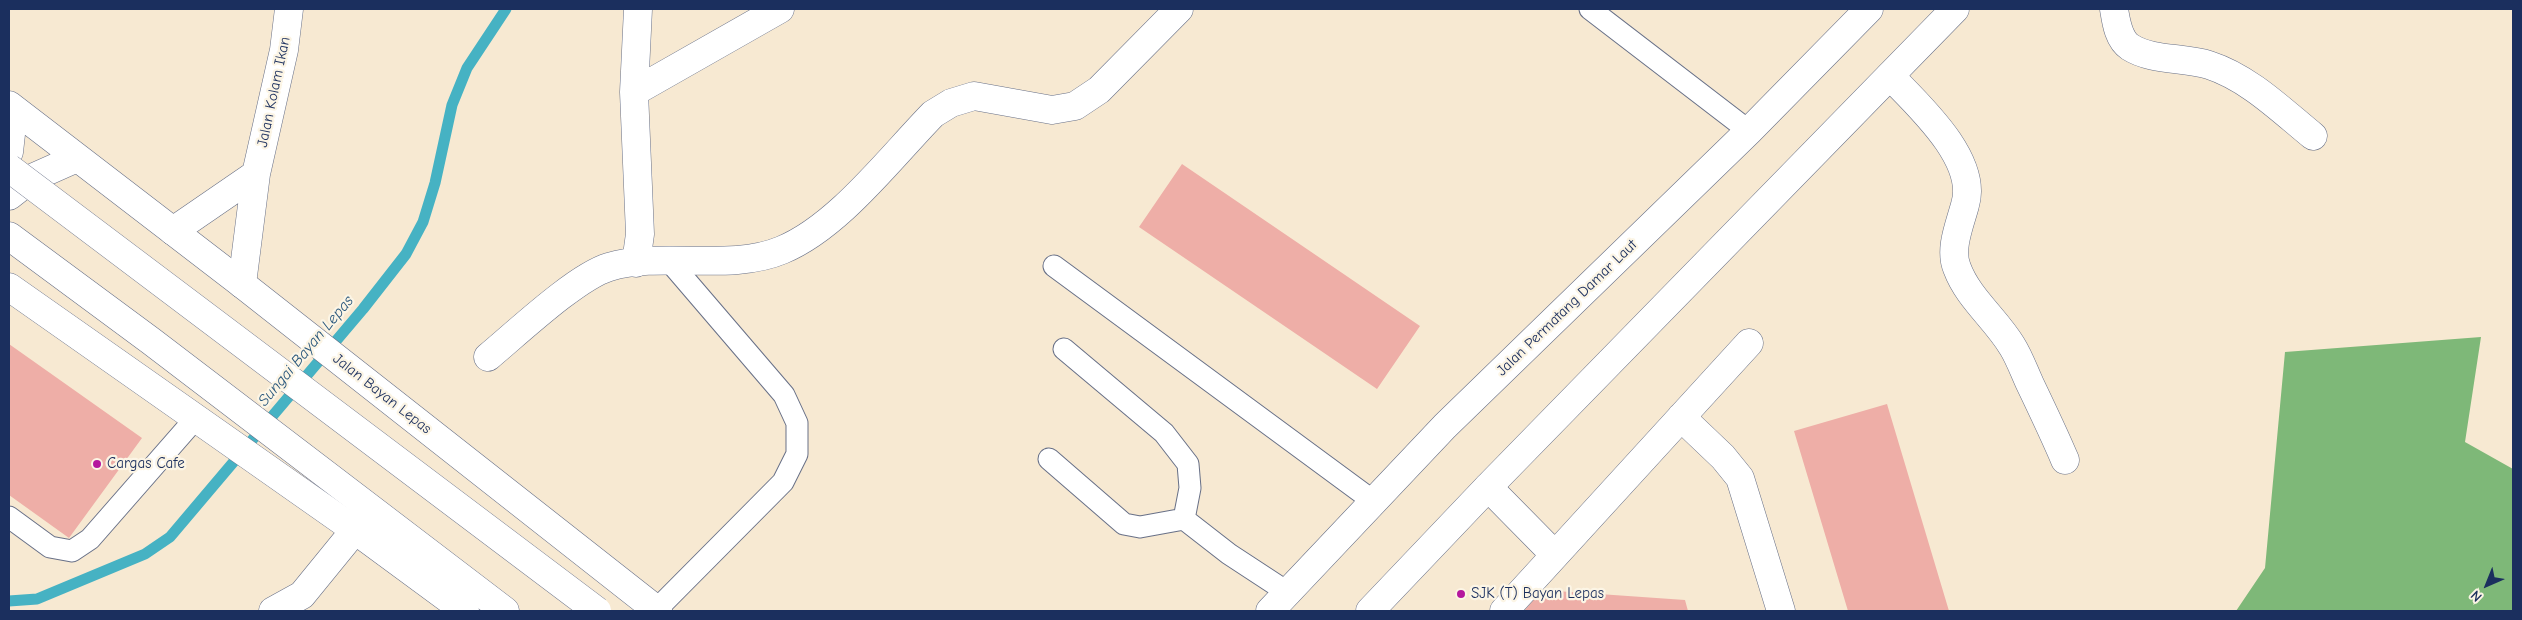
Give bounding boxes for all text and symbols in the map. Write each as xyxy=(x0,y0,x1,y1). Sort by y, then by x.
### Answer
street label: Jalan Kolam Ikan xyxy=(253,35,295,149)
street label: Jalan Permatang Damar Laut xyxy=(1493,236,1641,380)
water label: Sungai Bayan Lepas xyxy=(254,292,358,410)
street label: Jalan Bayan Lepas xyxy=(329,350,435,438)
place label: Cargas Cafe xyxy=(107,455,185,473)
marker: Cargas Cafe xyxy=(91,458,103,470)
north arrow xyxy=(2462,560,2512,610)
place label: SJK (T) Bayan Lepas xyxy=(1471,585,1604,603)
text: N xyxy=(2467,587,2485,605)
marker: SJK (T) Bayan Lepas xyxy=(1455,588,1467,600)

